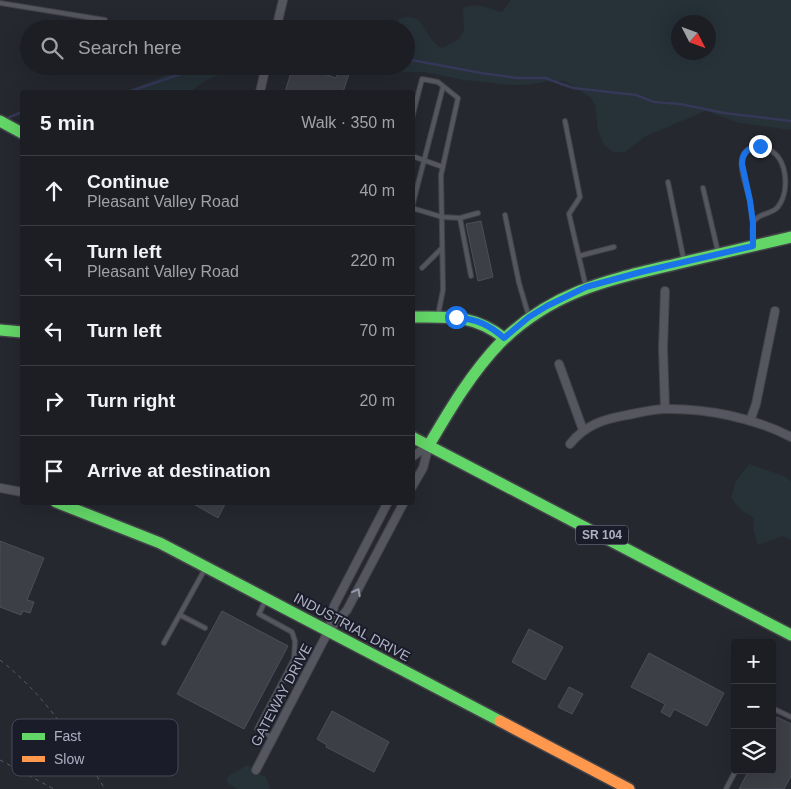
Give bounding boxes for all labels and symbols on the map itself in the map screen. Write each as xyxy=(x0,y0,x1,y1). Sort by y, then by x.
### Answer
north arrow xyxy=(671,15,716,60)
route end xyxy=(749,135,772,158)
route start xyxy=(445,306,468,329)
road number: SR 104 xyxy=(576,526,628,544)
one-way arrow xyxy=(351,589,361,598)
street label: INDUSTRIAL DRIVE xyxy=(291,590,413,664)
street label: GATEWAY DRIVE xyxy=(247,641,315,749)
legend xyxy=(12,719,178,776)
text: Fast xyxy=(54,728,81,744)
text: Slow xyxy=(54,751,85,767)

